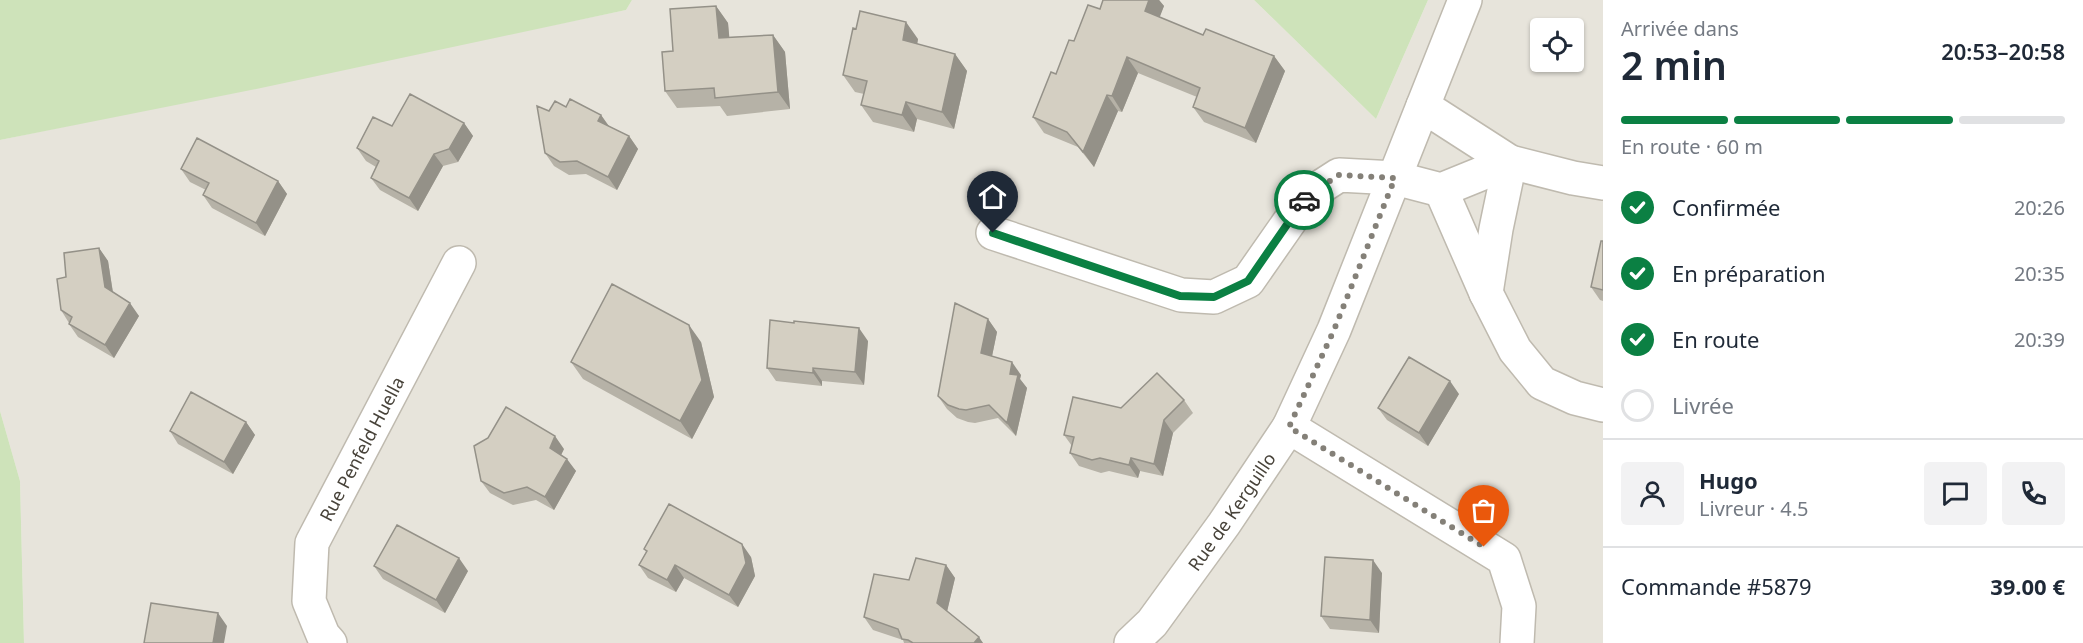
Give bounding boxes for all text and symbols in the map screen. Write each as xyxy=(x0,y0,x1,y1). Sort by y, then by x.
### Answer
text: Arrivée dans xyxy=(1621,15,1739,42)
map controls xyxy=(1530,18,1584,72)
button: locate xyxy=(1530,18,1584,72)
text: 20:53–20:58 xyxy=(1941,36,2065,66)
text: 2 min xyxy=(1621,38,1727,91)
text: En route · 60 m xyxy=(1621,133,1763,160)
courier xyxy=(1274,170,1334,230)
pin xyxy=(967,171,1018,233)
icon: home xyxy=(976,180,1009,213)
icon: car xyxy=(1288,184,1321,217)
icon: check xyxy=(1621,191,1654,224)
text: Confirmée xyxy=(1672,192,1781,222)
text: 20:26 xyxy=(2014,194,2065,221)
icon: check xyxy=(1621,257,1654,290)
text: En préparation xyxy=(1672,258,1826,288)
text: 20:35 xyxy=(2014,260,2065,287)
icon: check xyxy=(1621,323,1654,356)
text: En route xyxy=(1672,324,1759,354)
text: 20:39 xyxy=(2014,326,2065,353)
street label: Rue Penfeld Huella xyxy=(314,372,409,525)
text: Livrée xyxy=(1672,390,1734,420)
street label: Rue de Kerguillo xyxy=(1182,448,1281,575)
button: person xyxy=(1621,462,1684,525)
button: chat xyxy=(1924,462,1987,525)
button: phone xyxy=(2002,462,2065,525)
text: Hugo xyxy=(1699,465,1758,495)
pin xyxy=(1458,485,1509,547)
icon: bag xyxy=(1467,494,1500,527)
text: Livreur · 4.5 xyxy=(1699,495,1809,522)
text: Commande #5879 xyxy=(1621,571,1812,601)
text: 39.00 € xyxy=(1990,571,2065,601)

